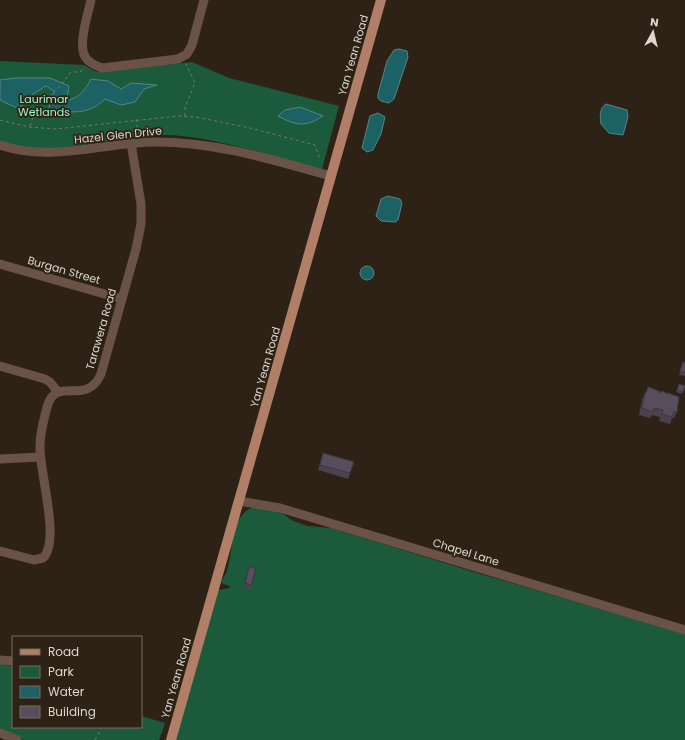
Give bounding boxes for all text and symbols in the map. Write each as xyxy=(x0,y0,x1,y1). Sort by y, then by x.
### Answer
north arrow xyxy=(633,12,673,52)
street label: Yan Yean Road xyxy=(334,13,372,97)
text: N xyxy=(649,14,660,31)
park label: Laurimar Wetlands xyxy=(18,91,70,120)
street label: Hazel Glen Drive xyxy=(73,122,163,148)
street label: Burgan Street xyxy=(26,252,102,288)
street label: Tarawera Road xyxy=(82,286,120,372)
street label: Yan Yean Road xyxy=(246,325,284,409)
street label: Chapel Lane xyxy=(431,534,501,570)
legend xyxy=(12,636,142,728)
street label: Yan Yean Road xyxy=(157,636,195,720)
text: Road xyxy=(48,643,79,660)
text: Park xyxy=(48,663,75,680)
text: Water xyxy=(48,683,85,700)
text: Building xyxy=(48,703,96,720)

